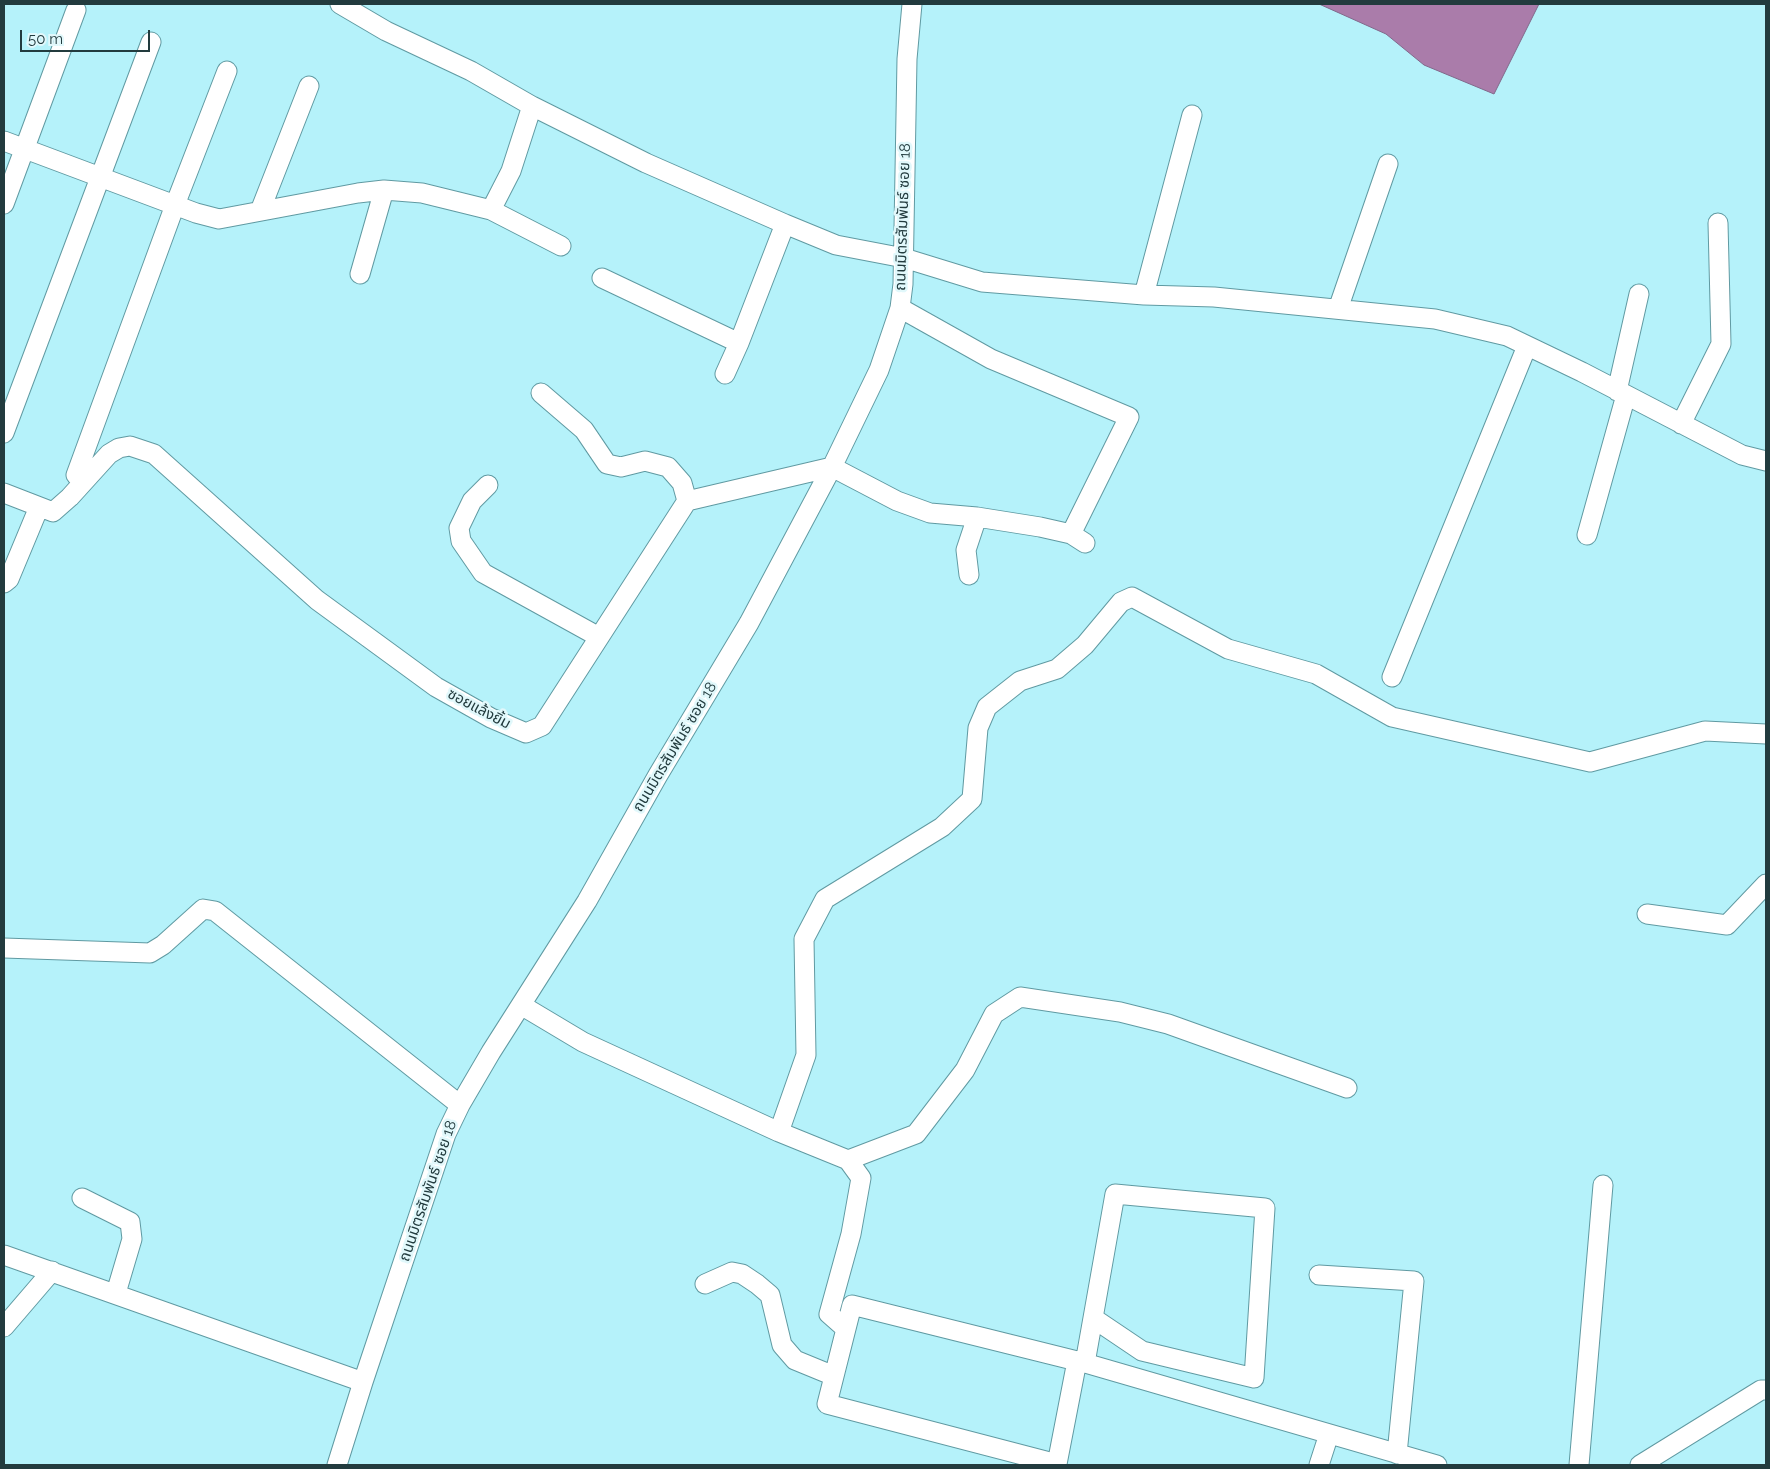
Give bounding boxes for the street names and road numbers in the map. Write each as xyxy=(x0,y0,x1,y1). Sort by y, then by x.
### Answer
street label: ถนนมิตรสัมพันธ์ ซอย 18 xyxy=(891,143,915,291)
street label: ถนนมิตรสัมพันธ์ ซอย 18 xyxy=(629,679,721,815)
street label: ซอยแล้งยิ้ม xyxy=(444,685,514,733)
street label: ถนนมิตรสัมพันธ์ ซอย 18 xyxy=(395,1118,461,1264)

